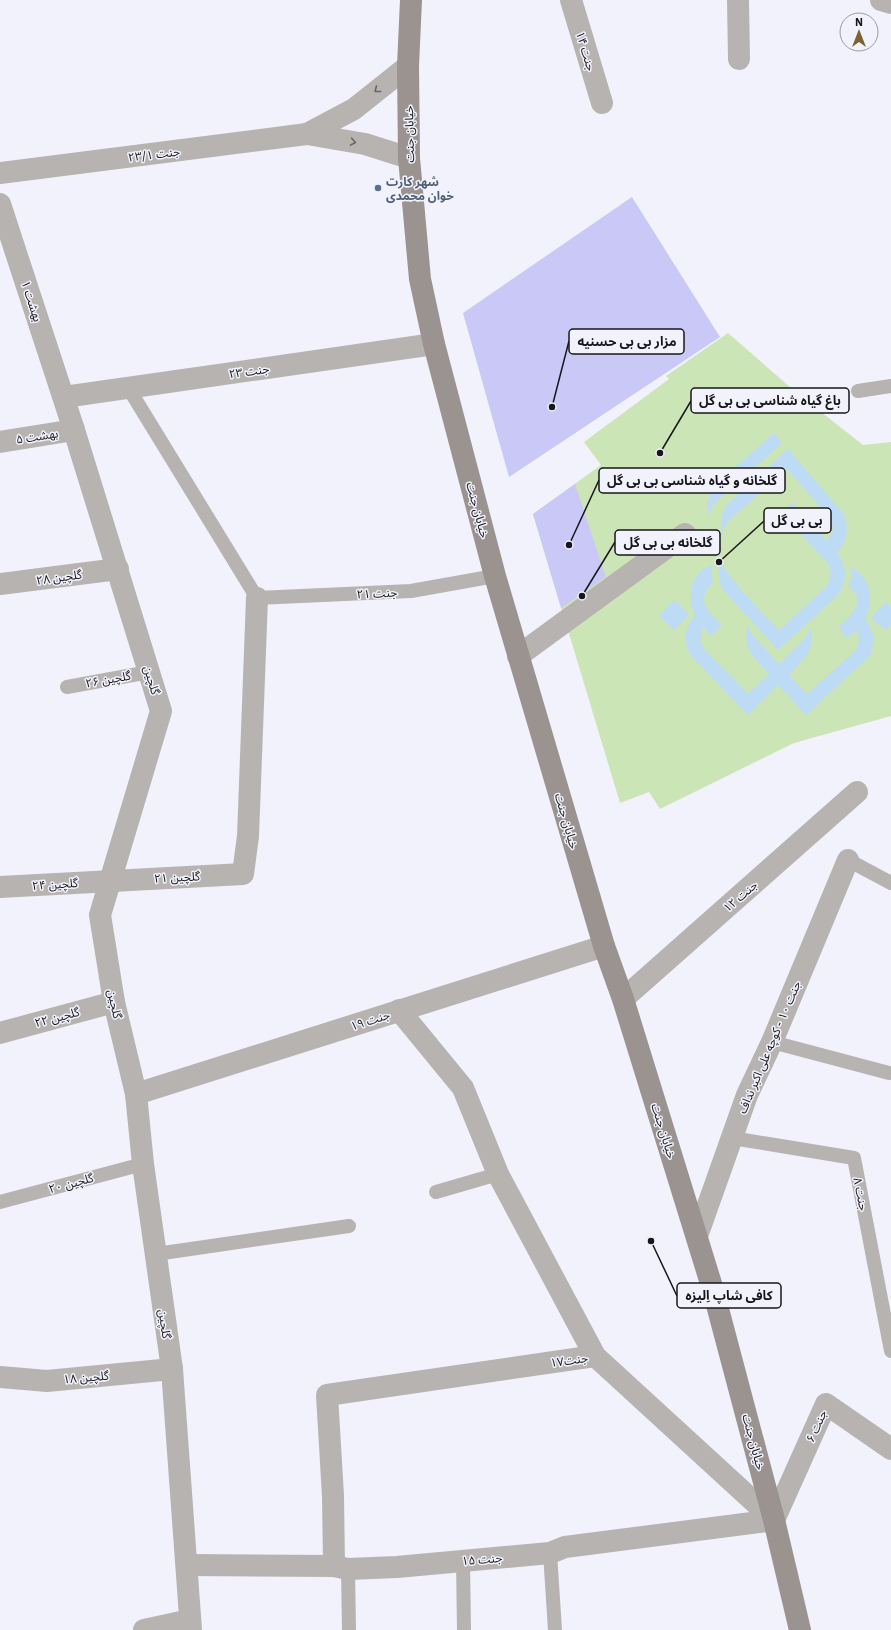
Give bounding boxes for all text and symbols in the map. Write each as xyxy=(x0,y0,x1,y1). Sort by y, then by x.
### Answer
north arrow xyxy=(839,12,879,52)
text: N xyxy=(855,15,863,29)
street label: جنت ۱۴ xyxy=(573,29,599,73)
one-way arrow xyxy=(375,86,382,93)
street label: خیابان جنت xyxy=(401,105,417,163)
one-way arrow xyxy=(350,137,356,146)
street label: جنت ۲۳/۱ xyxy=(127,143,181,165)
place label: شهر کارت خوان محمدی xyxy=(386,174,454,203)
marker: شهر کارت خوان محمدی xyxy=(373,183,383,193)
street label: بهشت ۱ xyxy=(18,279,46,323)
callout: مزار بی بی حسنیه xyxy=(569,329,684,354)
text: مزار بی بی حسنیه xyxy=(577,333,677,350)
street label: جنت ۲۳ xyxy=(228,361,270,381)
callout: باغ گیاه شناسی بی بی گل xyxy=(691,388,849,413)
text: باغ گیاه شناسی بی بی گل xyxy=(699,392,841,410)
street label: بهشت ۵ xyxy=(15,425,59,447)
callout: گلخانه و گیاه شناسی بی بی گل xyxy=(599,468,785,493)
text: گلخانه و گیاه شناسی بی بی گل xyxy=(607,472,777,489)
street label: خیابان جنت xyxy=(463,480,493,540)
callout: بی بی گل xyxy=(764,508,831,533)
text: بی بی گل xyxy=(771,512,823,529)
callout: گلخانه بی بی گل xyxy=(615,530,720,555)
text: گلخانه بی بی گل xyxy=(624,534,712,551)
street label: گلچین ۲۸ xyxy=(35,566,84,589)
street label: جنت ۲۱ xyxy=(356,584,398,602)
street label: گلچین xyxy=(140,664,164,698)
street label: گلچین ۲۶ xyxy=(84,667,133,691)
street label: خیابان جنت xyxy=(552,791,582,851)
street label: گلچین ۲۱ xyxy=(154,868,201,887)
street label: گلچین ۲۴ xyxy=(32,875,80,894)
street label: جنت ۱۲ xyxy=(720,877,760,915)
street label: جنت ۱۰ - کوچه علی اکبر نداف xyxy=(734,978,805,1116)
street label: گلچین xyxy=(104,988,126,1021)
street label: گلچین ۲۲ xyxy=(33,1004,82,1031)
street label: جنت ۱۹ xyxy=(348,1007,392,1033)
street label: خیابان جنت xyxy=(648,1102,680,1161)
street label: گلچین ۲۰ xyxy=(47,1170,96,1197)
street label: جنت ۸ xyxy=(850,1176,872,1212)
callout: کافی شاپ اِلیزه xyxy=(677,1283,781,1308)
text: کافی شاپ اِلیزه xyxy=(685,1287,773,1304)
street label: گلچین xyxy=(154,1308,175,1341)
street label: جنت۱۷ xyxy=(549,1350,589,1370)
street label: گلچین ۱۸ xyxy=(62,1367,111,1388)
street label: جنت ۶ xyxy=(802,1407,830,1445)
street label: خیابان جنت xyxy=(739,1412,769,1472)
street label: جنت ۱۵ xyxy=(461,1550,503,1568)

